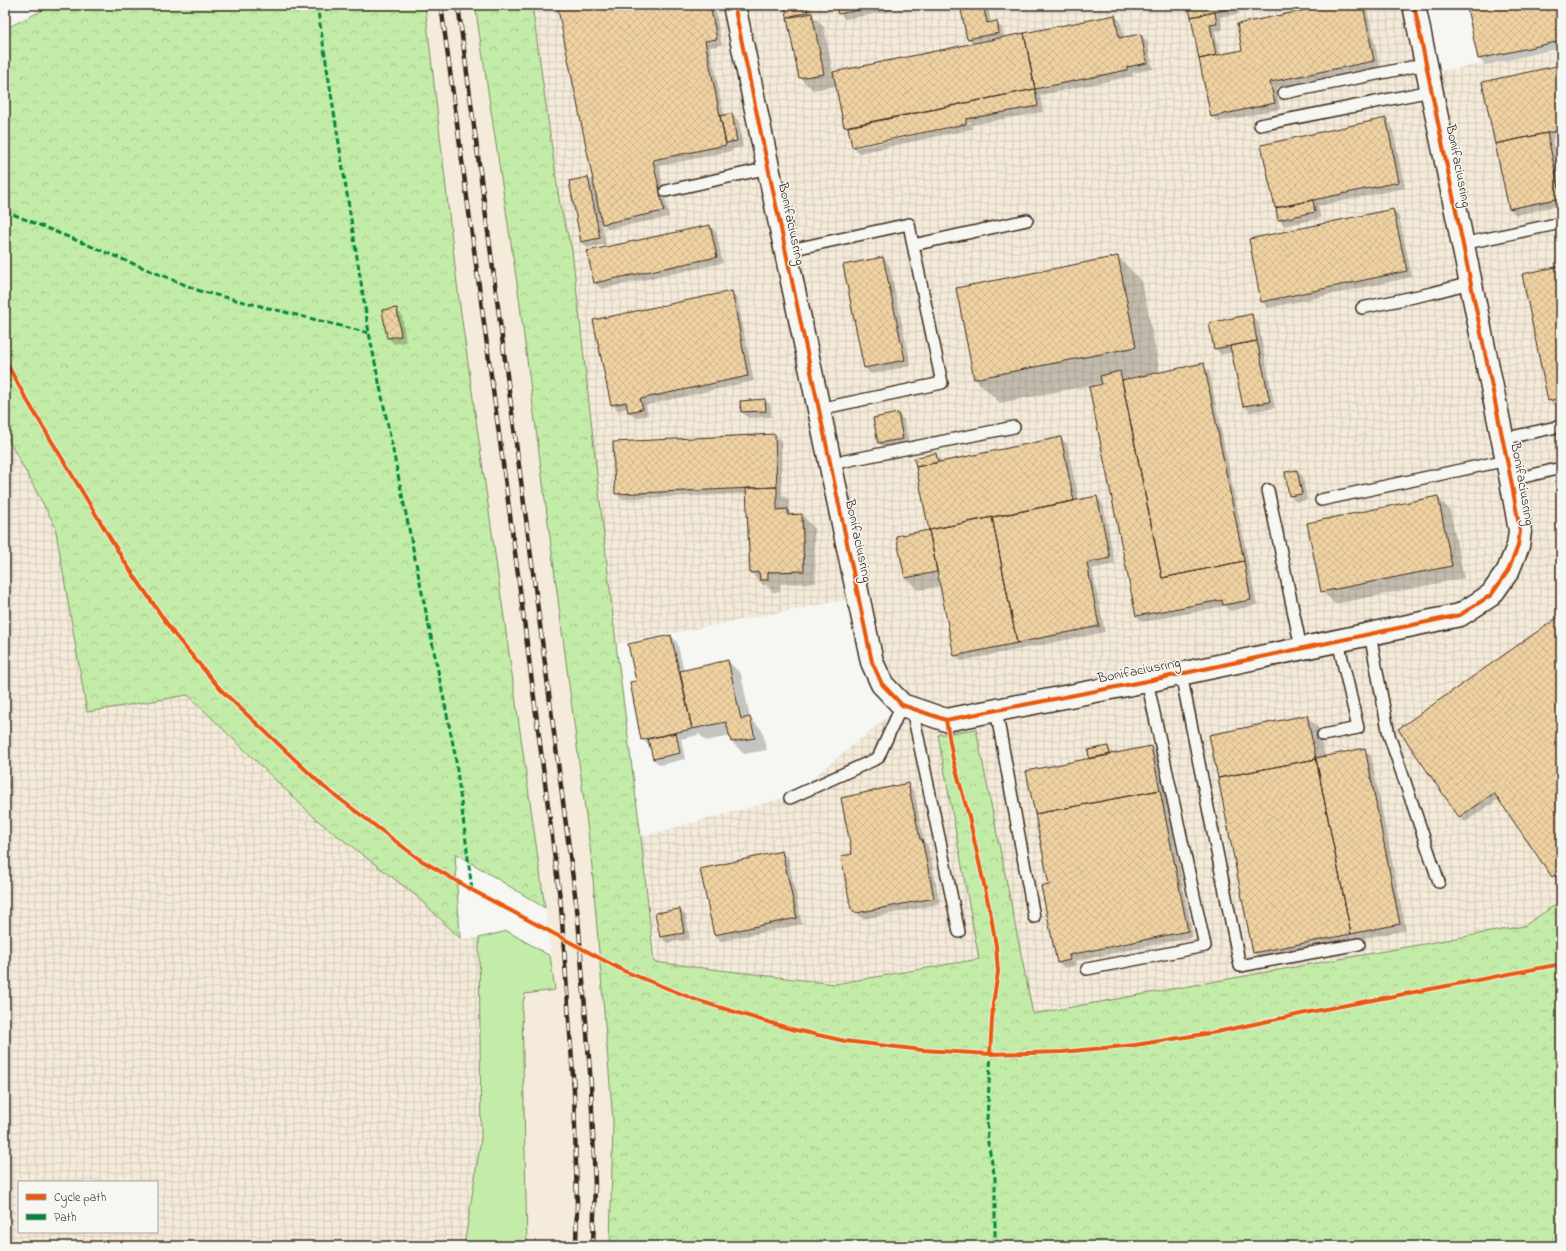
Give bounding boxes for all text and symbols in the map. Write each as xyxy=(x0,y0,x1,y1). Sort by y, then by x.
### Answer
street label: Bonifaciusring xyxy=(1438,122,1476,209)
street label: Bonifaciusring xyxy=(771,180,810,268)
street label: Bonifaciusring xyxy=(1503,440,1540,527)
street label: Bonifaciusring xyxy=(838,497,877,585)
street label: Bonifaciusring xyxy=(1095,653,1182,691)
legend xyxy=(18,1181,158,1233)
text: Cycle path xyxy=(54,1189,106,1208)
text: Path xyxy=(54,1209,77,1227)

